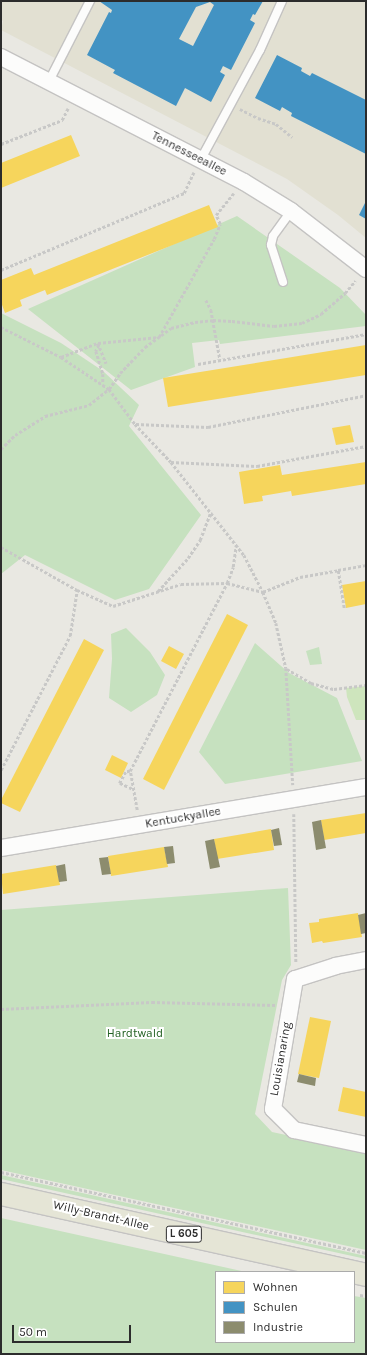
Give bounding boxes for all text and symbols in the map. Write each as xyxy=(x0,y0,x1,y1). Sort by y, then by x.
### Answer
street label: Tennesseeallee xyxy=(149,129,229,179)
street label: Kentuckyallee xyxy=(144,804,222,832)
street label: Louisianaring xyxy=(267,1021,295,1097)
park label: Hardtwald xyxy=(107,1027,163,1041)
street label: Willy-Brandt-Allee xyxy=(52,1198,150,1234)
road number: L 605 xyxy=(165,1225,203,1243)
legend xyxy=(215,1271,355,1343)
text: Wohnen xyxy=(253,1280,298,1294)
text: Schulen xyxy=(253,1300,298,1314)
scale bar xyxy=(14,1317,133,1343)
text: Industrie xyxy=(253,1320,303,1334)
text: 50 m xyxy=(19,1325,47,1339)

